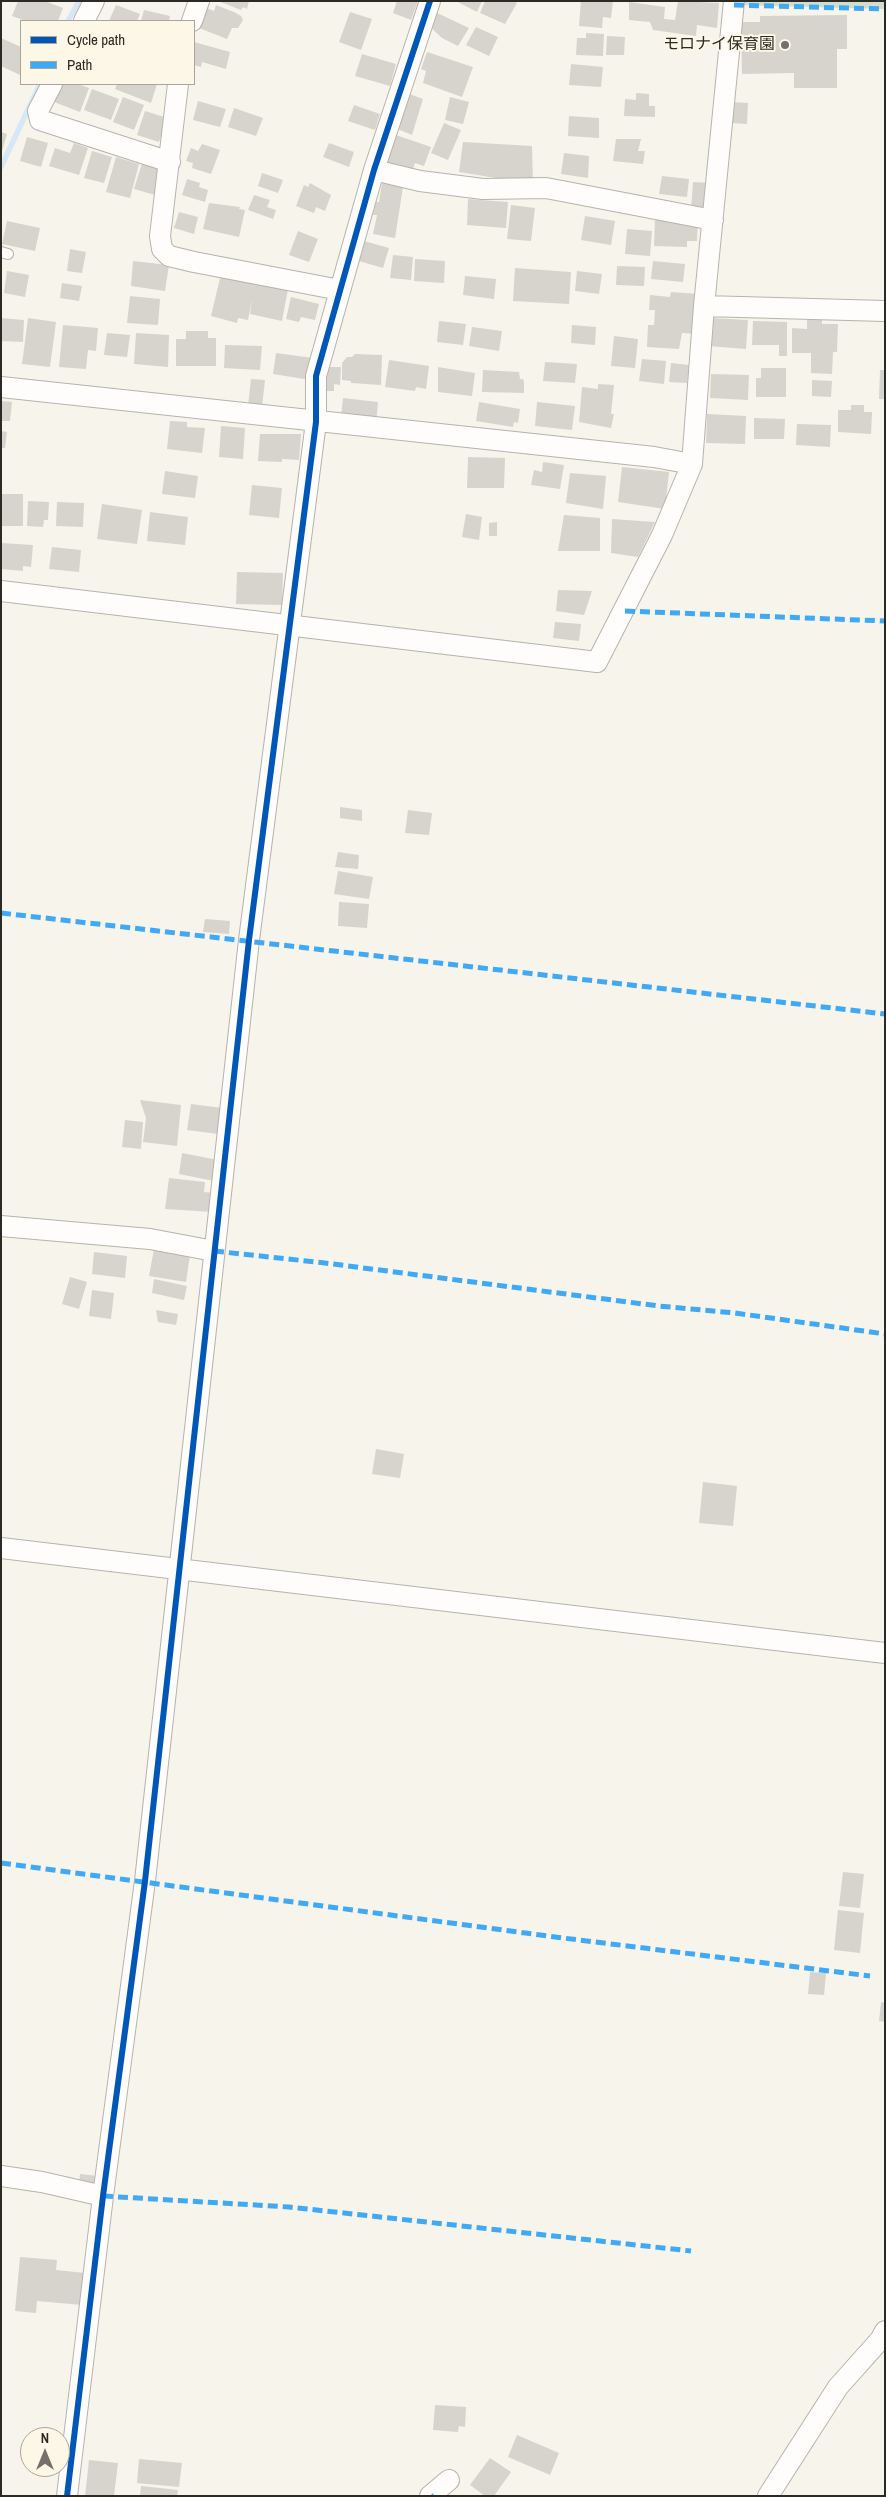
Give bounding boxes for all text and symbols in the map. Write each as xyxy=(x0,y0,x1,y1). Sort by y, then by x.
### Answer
legend xyxy=(20,20,195,85)
text: Cycle path xyxy=(67,29,125,50)
place label: モロナイ保育園 xyxy=(663,35,775,55)
marker: モロナイ保育園 xyxy=(779,39,791,51)
text: Path xyxy=(67,54,92,75)
north arrow xyxy=(20,2427,70,2477)
text: N xyxy=(41,2429,49,2447)

